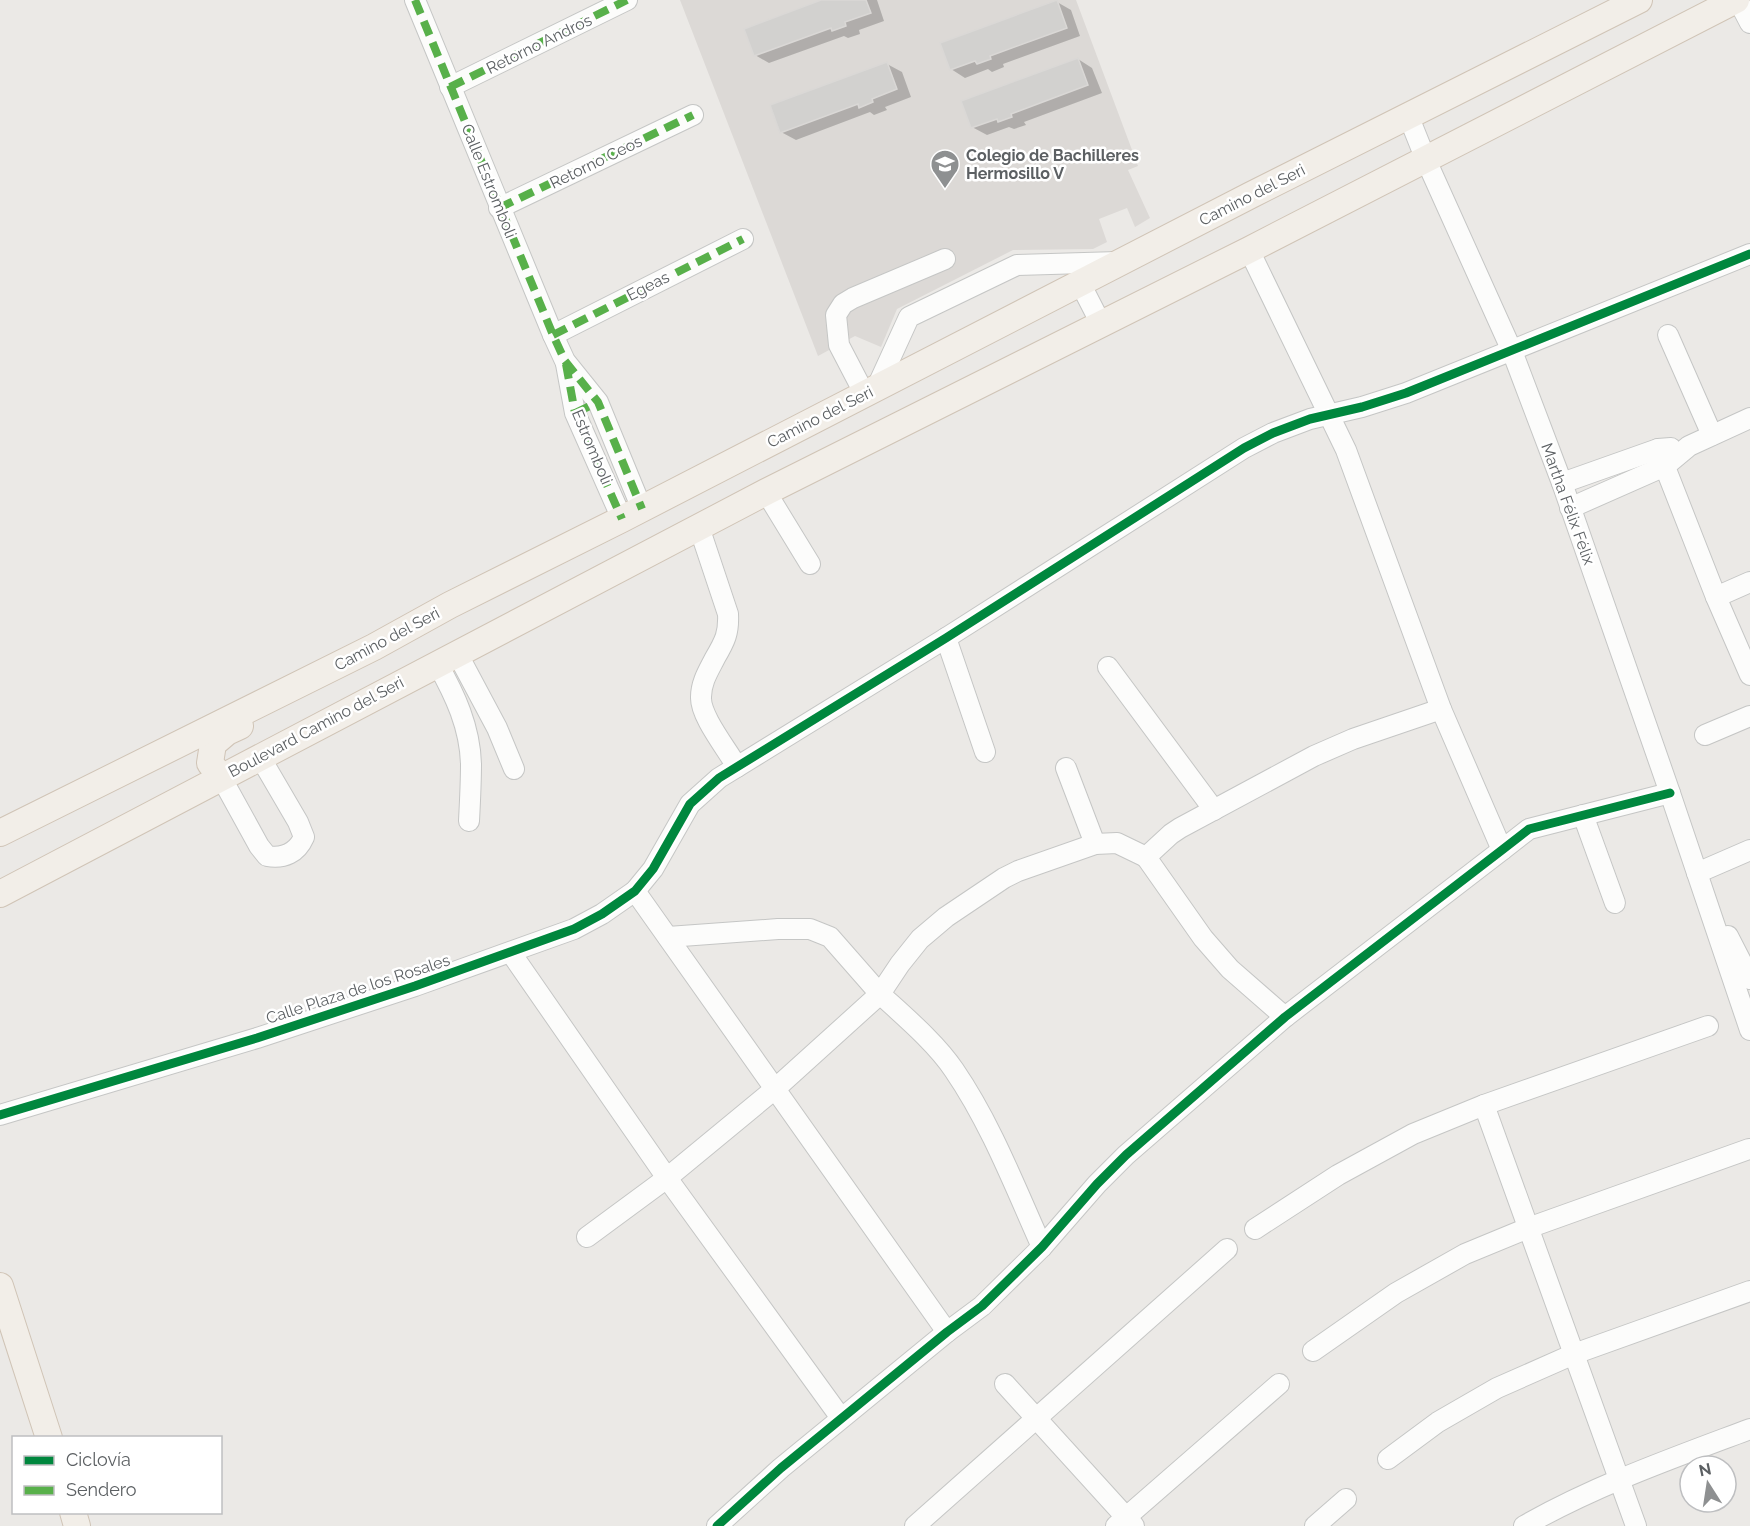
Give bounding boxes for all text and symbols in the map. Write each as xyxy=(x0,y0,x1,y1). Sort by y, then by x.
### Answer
street label: Retorno Andros xyxy=(483,10,595,78)
street label: Calle Estromboli xyxy=(457,121,521,241)
street label: Retorno Ceos xyxy=(547,131,646,193)
place label: Colegio de Bachilleres Hermosillo V xyxy=(966,146,1139,183)
school or university icon: Colegio de Bachilleres Hermosillo V xyxy=(929,148,961,190)
street label: Camino del Seri xyxy=(1196,160,1308,230)
street label: Egeas xyxy=(624,267,673,305)
street label: Camino del Seri xyxy=(764,382,876,452)
street label: Estromboli xyxy=(568,407,616,487)
street label: Martha Félix Félix xyxy=(1537,440,1599,568)
street label: Camino del Seri xyxy=(331,603,443,675)
street label: Boulevard Camino del Seri xyxy=(225,673,407,781)
street label: Calle Plaza de los Rosales xyxy=(264,950,453,1028)
legend xyxy=(12,1436,222,1514)
text: Ciclovía xyxy=(66,1449,131,1470)
north arrow xyxy=(1678,1454,1738,1514)
text: N xyxy=(1697,1459,1713,1480)
text: Sendero xyxy=(66,1479,137,1500)

